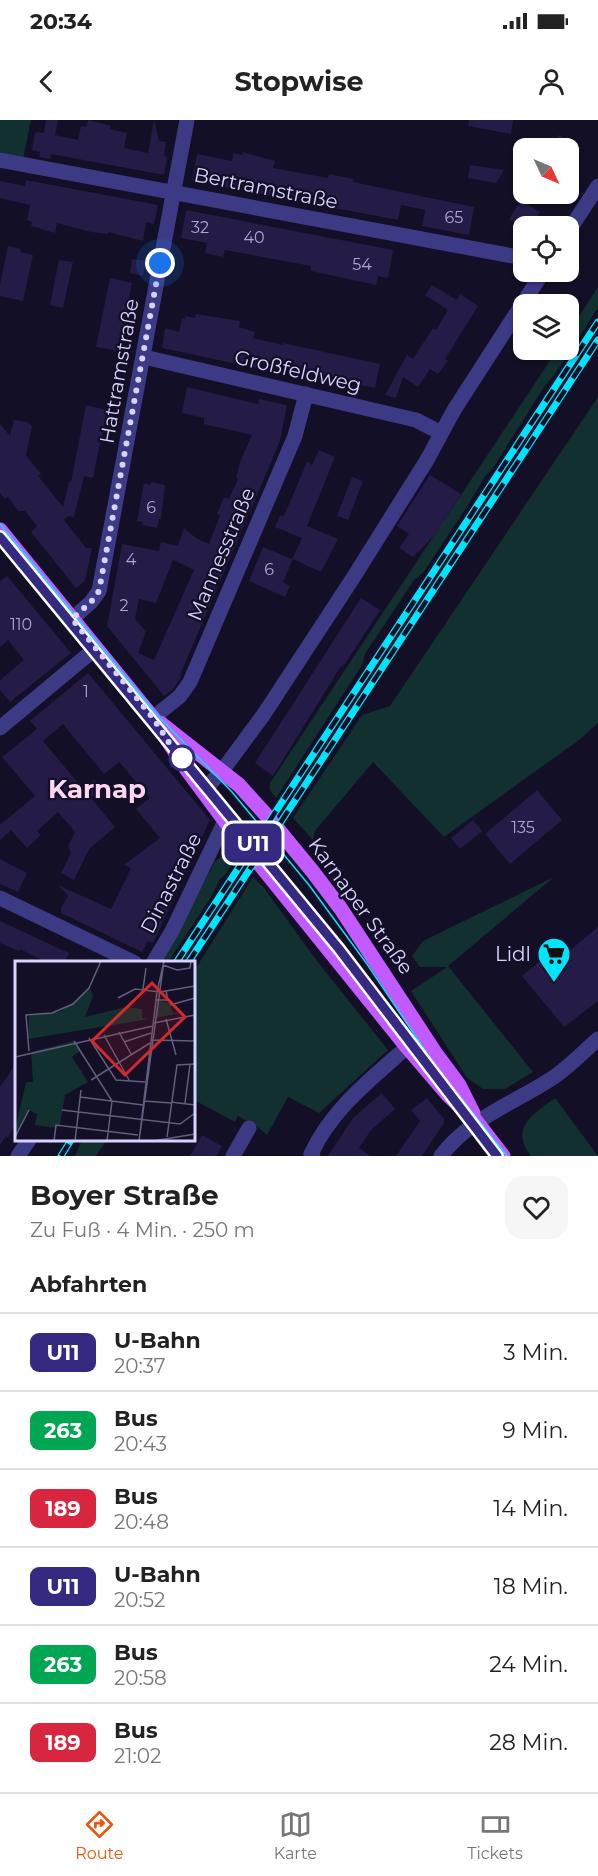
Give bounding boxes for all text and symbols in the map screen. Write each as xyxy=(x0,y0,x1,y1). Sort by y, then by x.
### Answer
text: 20:34 xyxy=(30,8,92,35)
icon: back xyxy=(30,65,63,98)
text: Stopwise xyxy=(234,65,364,98)
icon: person xyxy=(535,65,568,98)
north arrow xyxy=(513,138,579,204)
map controls xyxy=(513,138,579,360)
street label: Bertramstraße xyxy=(192,162,340,214)
house number: 65 xyxy=(445,208,463,227)
button: locate xyxy=(513,216,579,282)
house number: 32 xyxy=(191,218,209,237)
house number: 40 xyxy=(243,228,265,247)
your location xyxy=(145,248,175,278)
house number: 54 xyxy=(352,255,372,274)
button: layers xyxy=(513,294,579,360)
street label: Hattramstraße xyxy=(94,297,144,445)
street label: Großfeldweg xyxy=(232,345,364,397)
street label: Mannesstraße xyxy=(182,484,260,624)
house number: 6 xyxy=(146,498,156,517)
house number: 4 xyxy=(126,550,137,569)
house number: 6 xyxy=(264,560,274,579)
house number: 2 xyxy=(119,596,129,615)
house number: 110 xyxy=(10,615,32,634)
house number: 1 xyxy=(83,682,89,701)
unlabelled marker xyxy=(169,745,195,771)
district label: Karnap xyxy=(48,773,146,805)
house number: 135 xyxy=(511,818,535,837)
line badge: U11 xyxy=(218,824,288,862)
street label: Dinastraße xyxy=(135,829,207,937)
text: U11 xyxy=(236,831,270,856)
street label: Karnaper Straße xyxy=(303,833,419,979)
supermarket icon: Lidl xyxy=(536,936,572,983)
place label: Lidl xyxy=(495,942,531,966)
inset map xyxy=(15,961,195,1141)
button: heart xyxy=(505,1176,568,1239)
text: Boyer Straße xyxy=(30,1178,219,1212)
text: Zu Fuß · 4 Min. · 250 m xyxy=(30,1218,255,1242)
text: Abfahrten xyxy=(30,1271,147,1298)
text: U-Bahn xyxy=(114,1327,201,1354)
text: 3 Min. xyxy=(503,1339,568,1366)
text: U11 xyxy=(46,1340,80,1365)
text: 20:37 xyxy=(114,1354,166,1378)
text: Bus xyxy=(114,1405,158,1432)
text: 9 Min. xyxy=(502,1417,568,1444)
text: 263 xyxy=(44,1418,82,1443)
text: 20:43 xyxy=(114,1432,167,1456)
text: Bus xyxy=(114,1483,158,1510)
text: 14 Min. xyxy=(493,1495,568,1522)
text: 189 xyxy=(45,1496,81,1521)
text: 20:48 xyxy=(114,1510,169,1534)
text: U-Bahn xyxy=(114,1561,201,1588)
text: 18 Min. xyxy=(494,1573,568,1600)
text: U11 xyxy=(46,1574,80,1599)
text: 20:52 xyxy=(114,1588,165,1612)
text: Bus xyxy=(114,1639,158,1666)
text: 24 Min. xyxy=(489,1651,568,1678)
text: 263 xyxy=(44,1652,82,1677)
text: 20:58 xyxy=(114,1666,167,1690)
text: Bus xyxy=(114,1717,158,1744)
text: 28 Min. xyxy=(489,1729,568,1756)
text: 189 xyxy=(45,1730,81,1755)
text: 21:02 xyxy=(114,1744,161,1768)
tab: Route xyxy=(75,1808,123,1863)
tab: Karte xyxy=(274,1808,317,1863)
tab: Tickets xyxy=(467,1808,523,1863)

